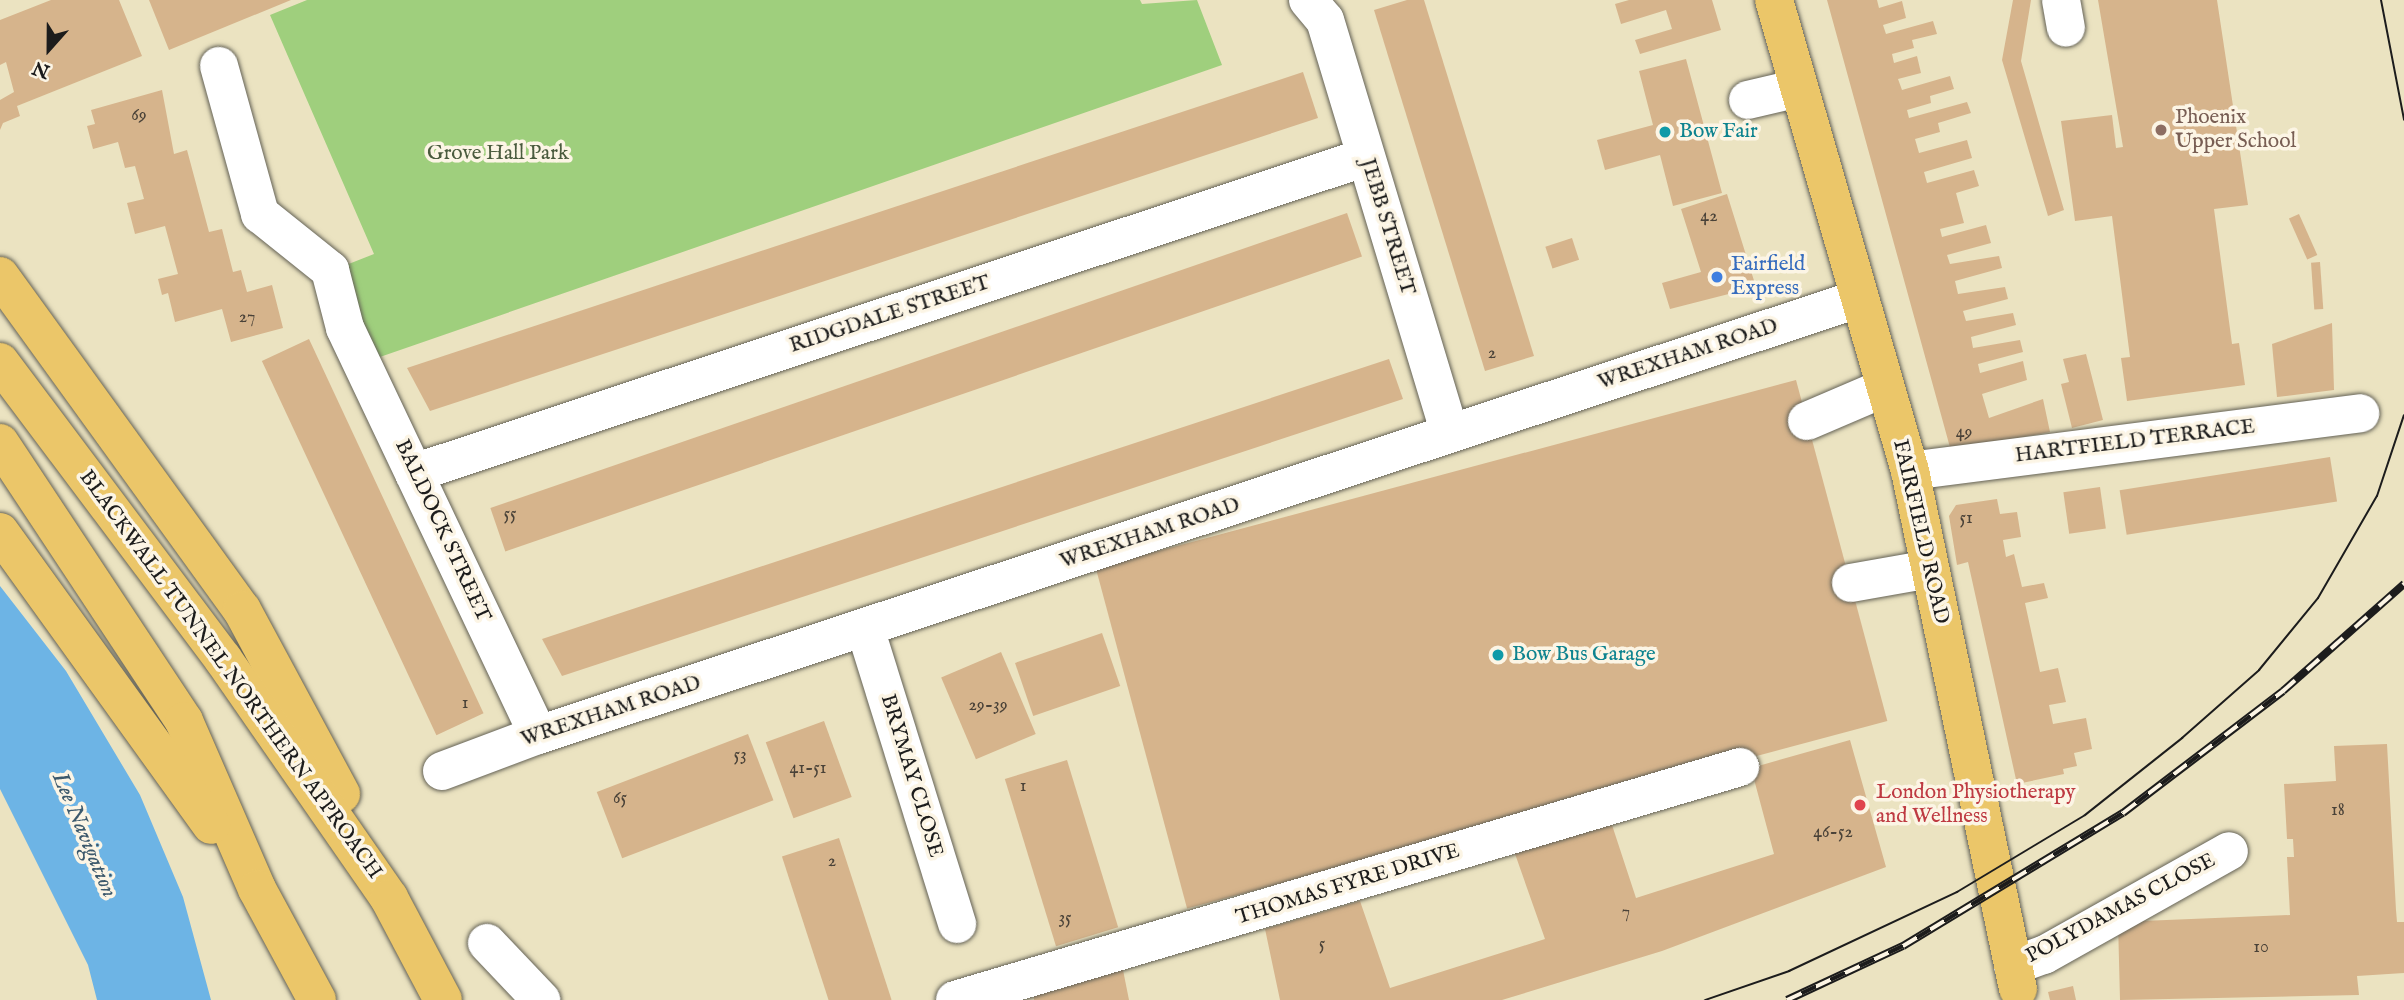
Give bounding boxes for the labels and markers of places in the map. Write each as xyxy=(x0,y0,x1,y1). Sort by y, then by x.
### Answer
place label: Phoenix Upper School xyxy=(2175,105,2296,155)
place label: Bow Fair xyxy=(1679,119,1758,145)
marker: Phoenix Upper School xyxy=(2153,122,2169,138)
marker: Bow Fair xyxy=(1657,124,1673,140)
place label: Fairfield Express xyxy=(1731,252,1805,302)
marker: Fairfield Express xyxy=(1709,269,1725,285)
place label: Bow Bus Garage xyxy=(1512,642,1656,668)
marker: Bow Bus Garage xyxy=(1490,647,1506,663)
place label: London Physiotherapy and Wellness xyxy=(1876,780,2076,830)
marker: London Physiotherapy and Wellness xyxy=(1850,795,1870,815)

